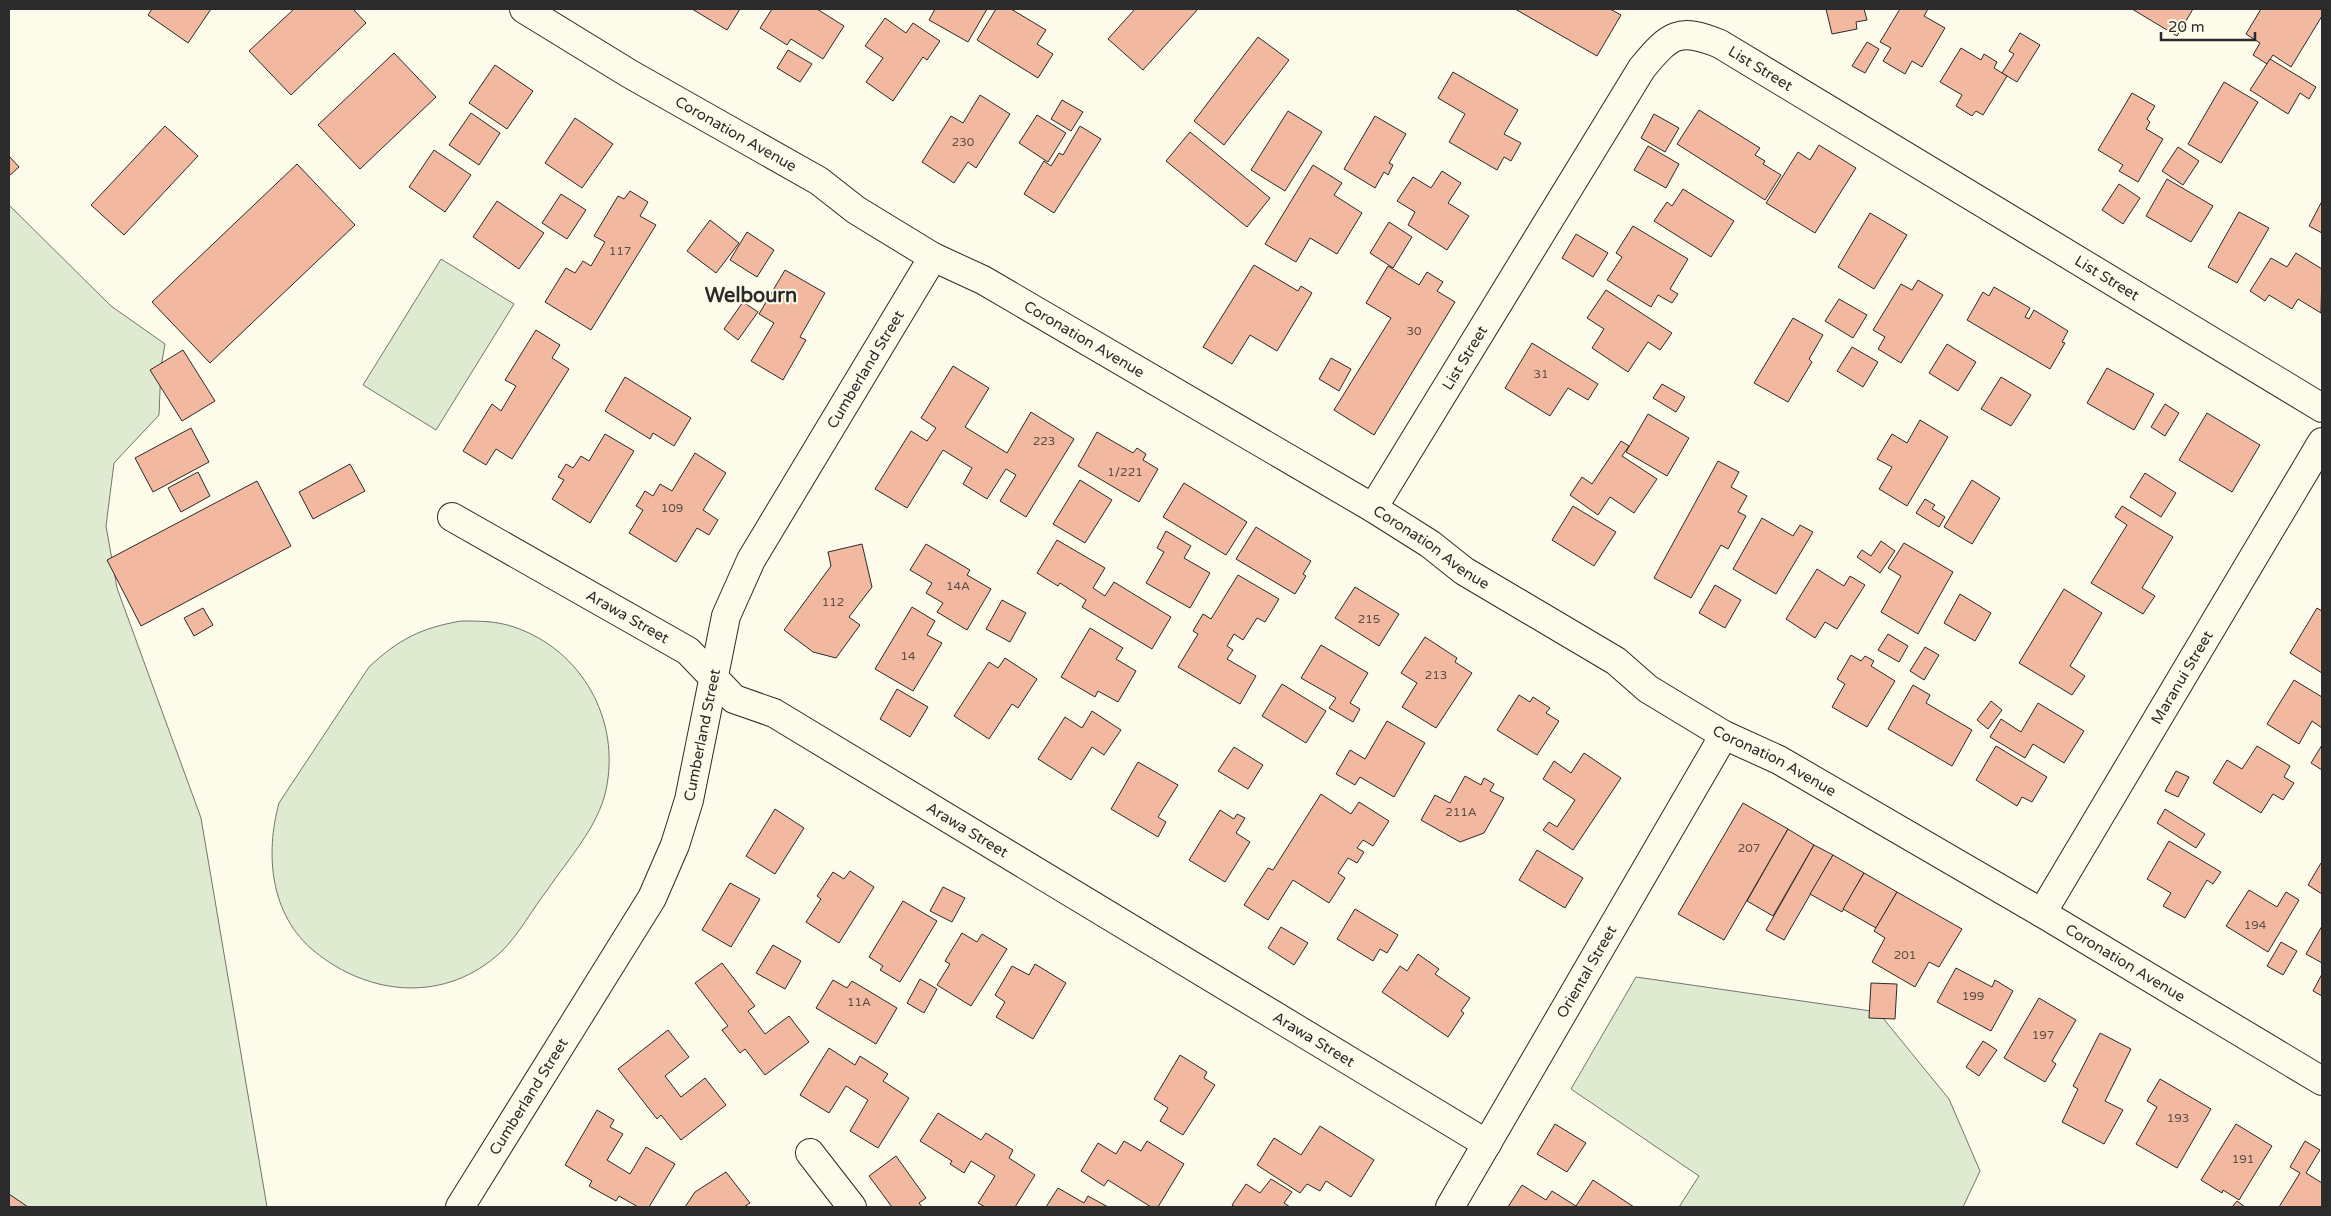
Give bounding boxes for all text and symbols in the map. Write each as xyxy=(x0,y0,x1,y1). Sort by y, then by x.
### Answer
scale bar xyxy=(2161,10,2255,42)
text: 20 m xyxy=(2168,18,2205,36)
street label: List Street xyxy=(1725,42,1796,95)
street label: Coronation Avenue xyxy=(672,92,800,175)
house number: 230 xyxy=(952,135,975,149)
house number: 117 xyxy=(609,244,631,258)
street label: List Street xyxy=(2071,252,2143,304)
district label: Welbourn xyxy=(705,284,797,308)
street label: Coronation Avenue xyxy=(1021,297,1148,381)
street label: Cumberland Street xyxy=(823,307,908,432)
street label: List Street xyxy=(1438,322,1491,393)
house number: 30 xyxy=(1406,324,1422,338)
house number: 31 xyxy=(1533,367,1549,381)
house number: 223 xyxy=(1033,434,1055,448)
house number: 1/221 xyxy=(1107,465,1143,479)
house number: 109 xyxy=(661,501,683,515)
street label: Coronation Avenue xyxy=(1370,501,1493,593)
house number: 14A xyxy=(946,579,970,593)
street label: Arawa Street xyxy=(583,586,672,647)
house number: 112 xyxy=(822,595,844,609)
house number: 215 xyxy=(1358,612,1380,626)
street label: Maranui Street xyxy=(2147,627,2217,728)
house number: 14 xyxy=(900,649,916,663)
street label: Cumberland Street xyxy=(680,667,724,803)
house number: 213 xyxy=(1425,668,1447,682)
street label: Coronation Avenue xyxy=(1709,721,1839,800)
street label: Arawa Street xyxy=(923,798,1012,861)
house number: 211A xyxy=(1445,805,1477,819)
house number: 207 xyxy=(1738,841,1760,855)
house number: 194 xyxy=(2244,918,2267,932)
street label: Coronation Avenue xyxy=(2062,920,2188,1006)
street label: Oriental Street xyxy=(1553,922,1621,1021)
house number: 201 xyxy=(1894,948,1916,962)
house number: 199 xyxy=(1962,989,1984,1003)
house number: 11A xyxy=(847,995,871,1009)
street label: Arawa Street xyxy=(1270,1008,1358,1071)
house number: 197 xyxy=(2032,1028,2054,1042)
street label: Cumberland Street xyxy=(485,1034,572,1158)
house number: 193 xyxy=(2167,1111,2189,1125)
house number: 191 xyxy=(2232,1152,2254,1166)

